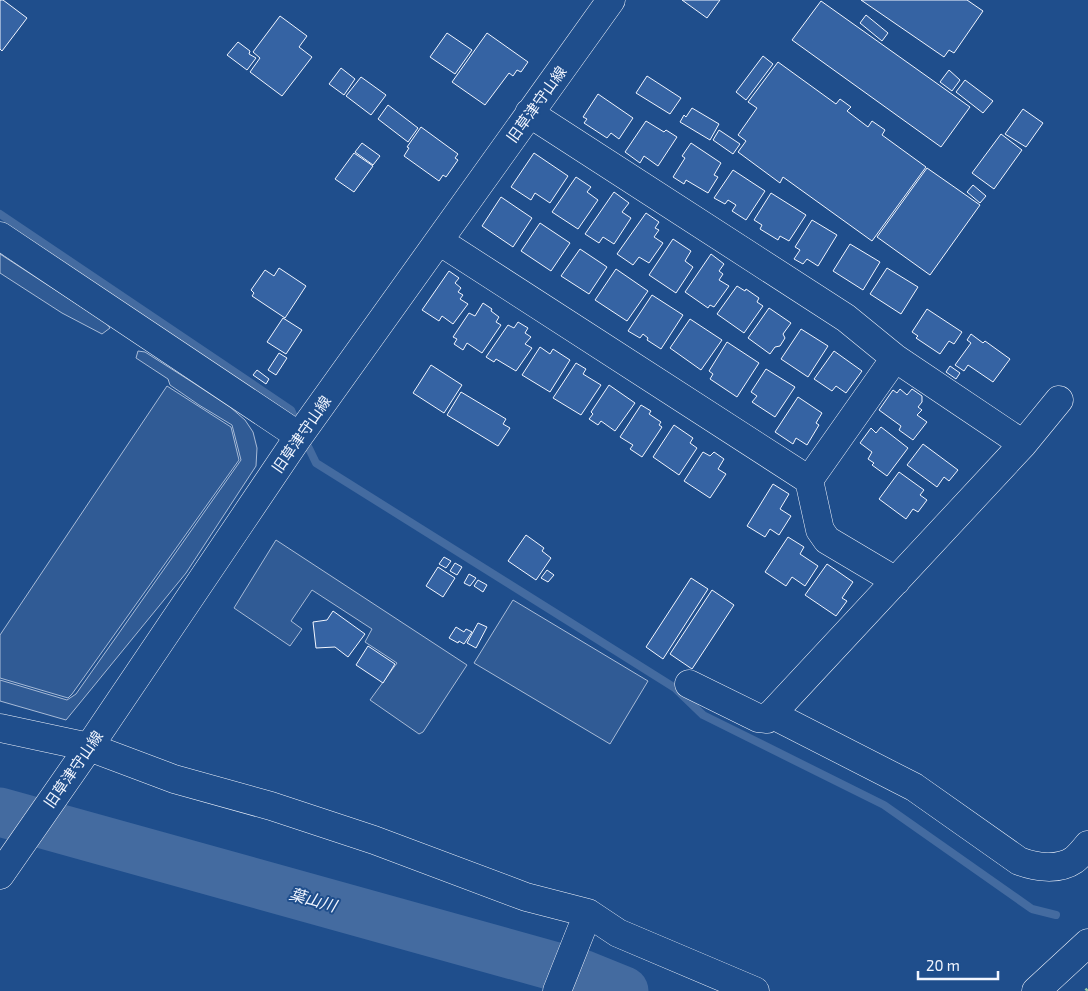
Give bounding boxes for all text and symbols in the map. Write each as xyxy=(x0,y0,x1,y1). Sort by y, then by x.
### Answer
street label: 旧草津守山線 xyxy=(502,62,570,146)
street label: 旧草津守山線 xyxy=(268,392,334,476)
street label: 旧草津守山線 xyxy=(40,727,106,811)
water label: 葉山川 xyxy=(287,883,341,915)
scale bar xyxy=(918,948,998,980)
text: 20 m xyxy=(926,956,960,974)

